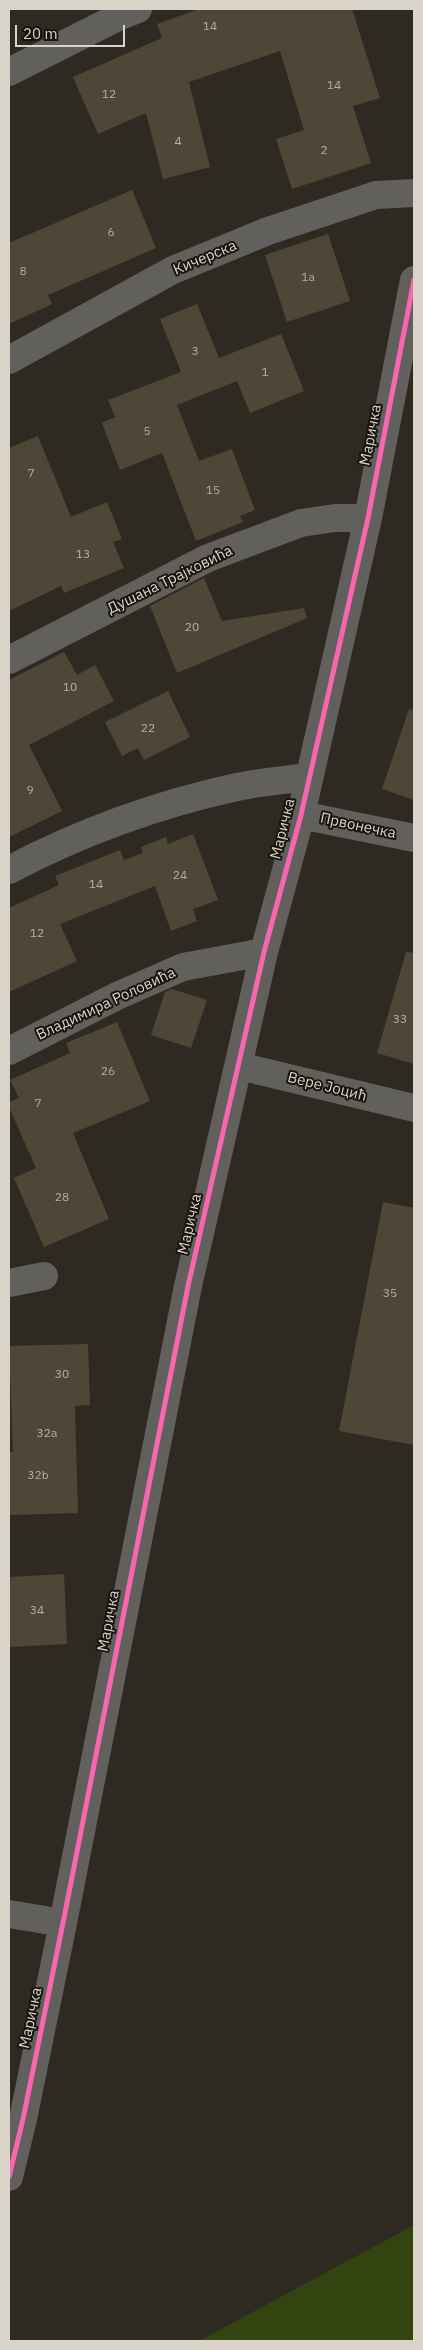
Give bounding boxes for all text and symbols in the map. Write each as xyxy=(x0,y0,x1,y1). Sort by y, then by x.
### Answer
scale bar xyxy=(18,15,128,47)
house number: 14 xyxy=(203,20,217,34)
text: 20 m xyxy=(23,24,58,43)
house number: 14 xyxy=(327,79,341,93)
house number: 12 xyxy=(102,88,116,102)
house number: 4 xyxy=(174,135,182,149)
house number: 2 xyxy=(320,144,328,158)
house number: 6 xyxy=(107,226,115,240)
street label: Кичерска xyxy=(171,237,239,279)
house number: 8 xyxy=(19,265,27,279)
house number: 1a xyxy=(301,271,315,285)
house number: 3 xyxy=(191,345,199,359)
house number: 1 xyxy=(261,366,269,380)
street label: Маричка xyxy=(356,403,386,467)
house number: 5 xyxy=(143,425,151,439)
house number: 7 xyxy=(27,467,35,481)
house number: 15 xyxy=(206,484,220,498)
street label: Душана Трајковића xyxy=(104,542,236,618)
house number: 13 xyxy=(76,548,90,562)
house number: 20 xyxy=(185,621,199,635)
house number: 10 xyxy=(63,681,77,695)
house number: 22 xyxy=(141,722,155,736)
house number: 9 xyxy=(26,784,34,798)
street label: Маричка xyxy=(267,797,299,861)
street label: Првонечка xyxy=(318,809,398,843)
house number: 24 xyxy=(173,869,187,883)
house number: 14 xyxy=(89,878,103,892)
house number: 12 xyxy=(30,927,44,941)
street label: Владимира Роловића xyxy=(33,964,179,1044)
house number: 33 xyxy=(393,1013,407,1027)
house number: 26 xyxy=(101,1065,115,1079)
street label: Вере Јоцић xyxy=(286,1068,368,1106)
house number: 7 xyxy=(34,1097,42,1111)
house number: 28 xyxy=(55,1191,69,1205)
street label: Маричка xyxy=(174,1192,206,1256)
house number: 35 xyxy=(383,1287,397,1301)
house number: 30 xyxy=(55,1368,69,1382)
house number: 32a xyxy=(37,1427,57,1441)
house number: 32b xyxy=(27,1469,49,1483)
street label: Маричка xyxy=(94,1589,124,1653)
house number: 34 xyxy=(30,1604,44,1618)
street label: Маричка xyxy=(16,1986,46,2050)

